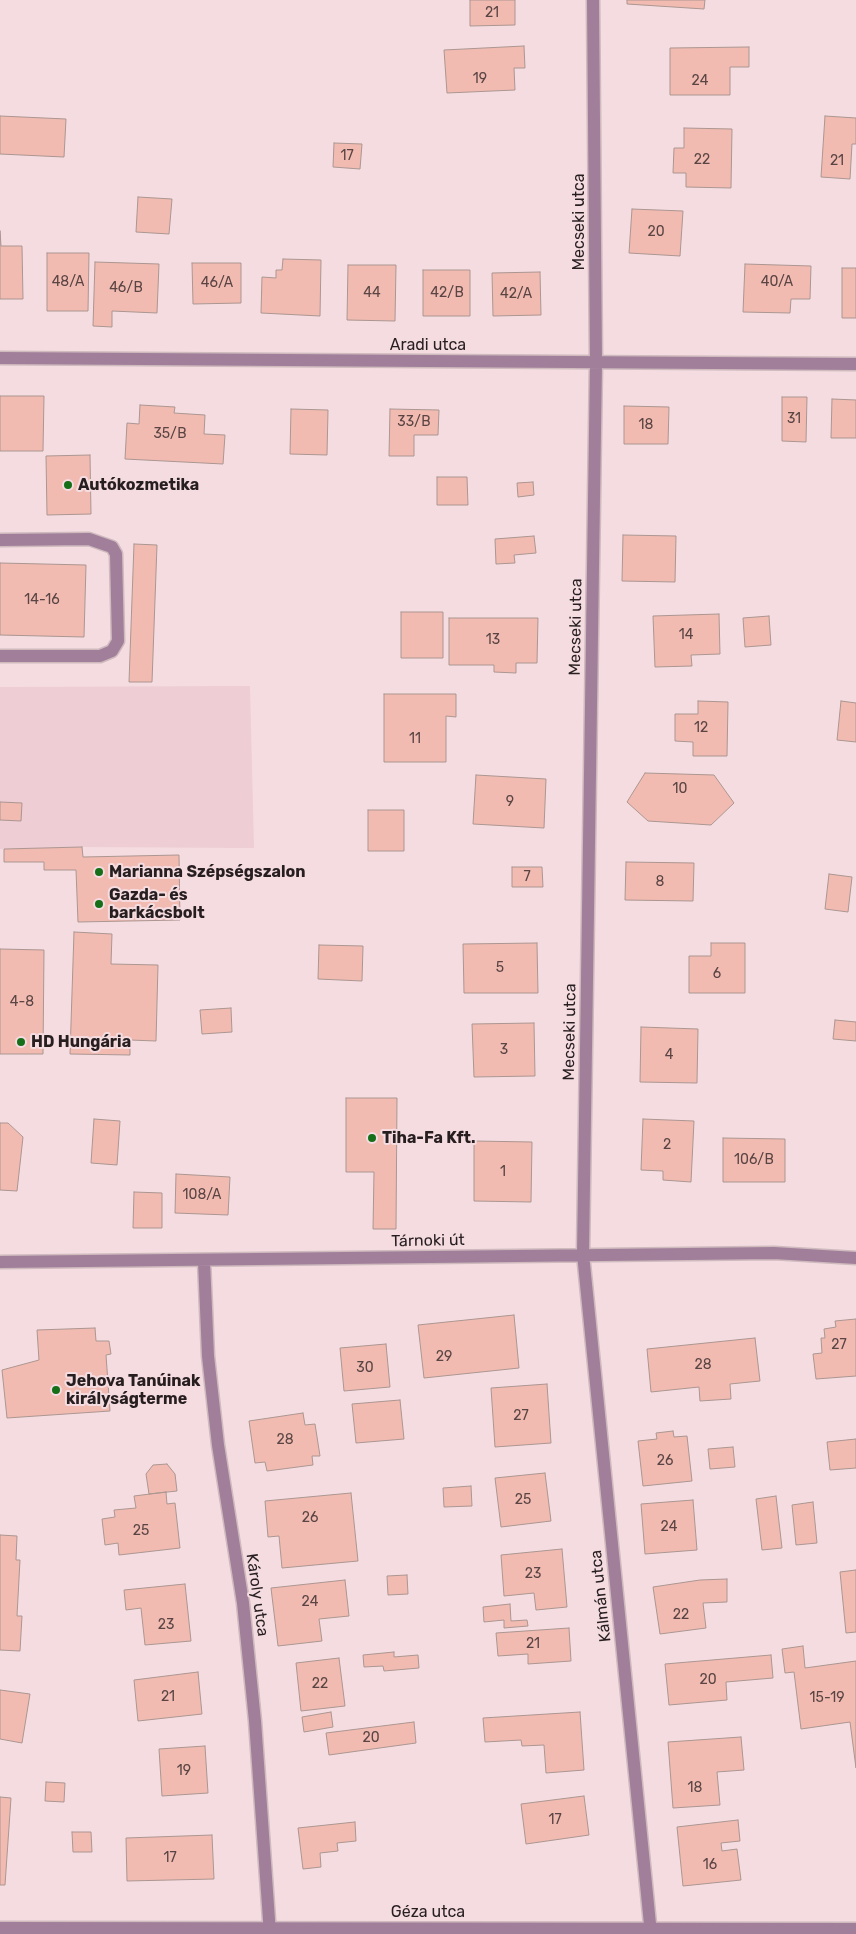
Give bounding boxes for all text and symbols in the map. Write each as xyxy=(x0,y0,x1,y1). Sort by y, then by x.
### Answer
house number: 21 xyxy=(485,5,499,21)
house number: 19 xyxy=(473,71,487,87)
house number: 24 xyxy=(692,73,708,89)
house number: 17 xyxy=(340,148,354,164)
house number: 22 xyxy=(694,152,710,168)
house number: 21 xyxy=(830,153,844,169)
street label: Mecseki utca xyxy=(569,173,589,271)
house number: 20 xyxy=(647,224,665,240)
house number: 48/A xyxy=(52,274,84,290)
house number: 40/A xyxy=(761,274,793,290)
house number: 46/A xyxy=(201,275,233,291)
house number: 46/B xyxy=(109,280,143,296)
house number: 44 xyxy=(363,285,381,301)
house number: 42/B xyxy=(430,285,464,301)
house number: 42/A xyxy=(500,286,532,302)
street label: Aradi utca xyxy=(390,335,466,355)
house number: 31 xyxy=(787,411,801,427)
house number: 33/B xyxy=(397,414,431,430)
house number: 18 xyxy=(639,417,653,433)
house number: 35/B xyxy=(153,426,187,442)
place label: Autókozmetika xyxy=(78,475,199,495)
marker: Autókozmetika xyxy=(62,479,74,491)
street label: Mecseki utca xyxy=(566,578,586,676)
house number: 14-16 xyxy=(24,592,60,608)
house number: 14 xyxy=(679,627,693,643)
house number: 13 xyxy=(486,632,500,648)
house number: 12 xyxy=(694,720,708,736)
house number: 11 xyxy=(409,731,421,747)
house number: 10 xyxy=(673,781,687,797)
house number: 9 xyxy=(506,794,514,810)
place label: Marianna Szépségszalon xyxy=(109,862,306,882)
marker: Marianna Szépségszalon xyxy=(93,866,105,878)
house number: 7 xyxy=(523,869,531,885)
house number: 8 xyxy=(656,874,664,890)
place label: Gazda- és barkácsbolt xyxy=(109,885,205,923)
marker: Gazda- és barkácsbolt xyxy=(93,898,105,910)
house number: 5 xyxy=(496,960,504,976)
house number: 6 xyxy=(713,966,721,982)
street label: Mecseki utca xyxy=(560,983,580,1081)
house number: 4-8 xyxy=(10,994,34,1010)
place label: HD Hungária xyxy=(31,1032,131,1052)
marker: HD Hungária xyxy=(15,1036,27,1048)
house number: 3 xyxy=(500,1042,508,1058)
house number: 4 xyxy=(665,1047,673,1063)
place label: Tiha-Fa Kft. xyxy=(382,1128,476,1148)
marker: Tiha-Fa Kft. xyxy=(366,1132,378,1144)
house number: 2 xyxy=(663,1137,671,1153)
house number: 106/B xyxy=(734,1152,774,1168)
house number: 1 xyxy=(500,1164,506,1180)
house number: 108/A xyxy=(183,1187,221,1203)
street label: Tárnoki út xyxy=(391,1231,465,1251)
house number: 27 xyxy=(831,1337,847,1353)
house number: 29 xyxy=(436,1349,452,1365)
house number: 28 xyxy=(694,1357,712,1373)
house number: 30 xyxy=(356,1360,374,1376)
place label: Jehova Tanúinak királyságterme xyxy=(66,1371,200,1409)
marker: Jehova Tanúinak királyságterme xyxy=(50,1384,62,1396)
house number: 27 xyxy=(513,1408,529,1424)
house number: 28 xyxy=(276,1432,294,1448)
house number: 26 xyxy=(657,1453,673,1469)
house number: 25 xyxy=(515,1492,531,1508)
house number: 26 xyxy=(302,1510,318,1526)
house number: 24 xyxy=(661,1519,677,1535)
house number: 25 xyxy=(133,1523,149,1539)
street label: Kálmán utca xyxy=(587,1549,615,1643)
street label: Károly utca xyxy=(242,1552,272,1638)
house number: 23 xyxy=(525,1566,541,1582)
house number: 24 xyxy=(302,1594,318,1610)
house number: 22 xyxy=(673,1607,689,1623)
house number: 23 xyxy=(158,1617,174,1633)
house number: 21 xyxy=(526,1636,540,1652)
house number: 20 xyxy=(699,1672,717,1688)
house number: 22 xyxy=(312,1676,328,1692)
house number: 21 xyxy=(161,1689,175,1705)
house number: 15-19 xyxy=(810,1690,844,1706)
house number: 20 xyxy=(362,1730,380,1746)
house number: 19 xyxy=(177,1763,191,1779)
house number: 18 xyxy=(688,1780,702,1796)
house number: 17 xyxy=(548,1812,562,1828)
house number: 17 xyxy=(163,1850,177,1866)
house number: 16 xyxy=(703,1857,717,1873)
street label: Géza utca xyxy=(391,1902,465,1922)

